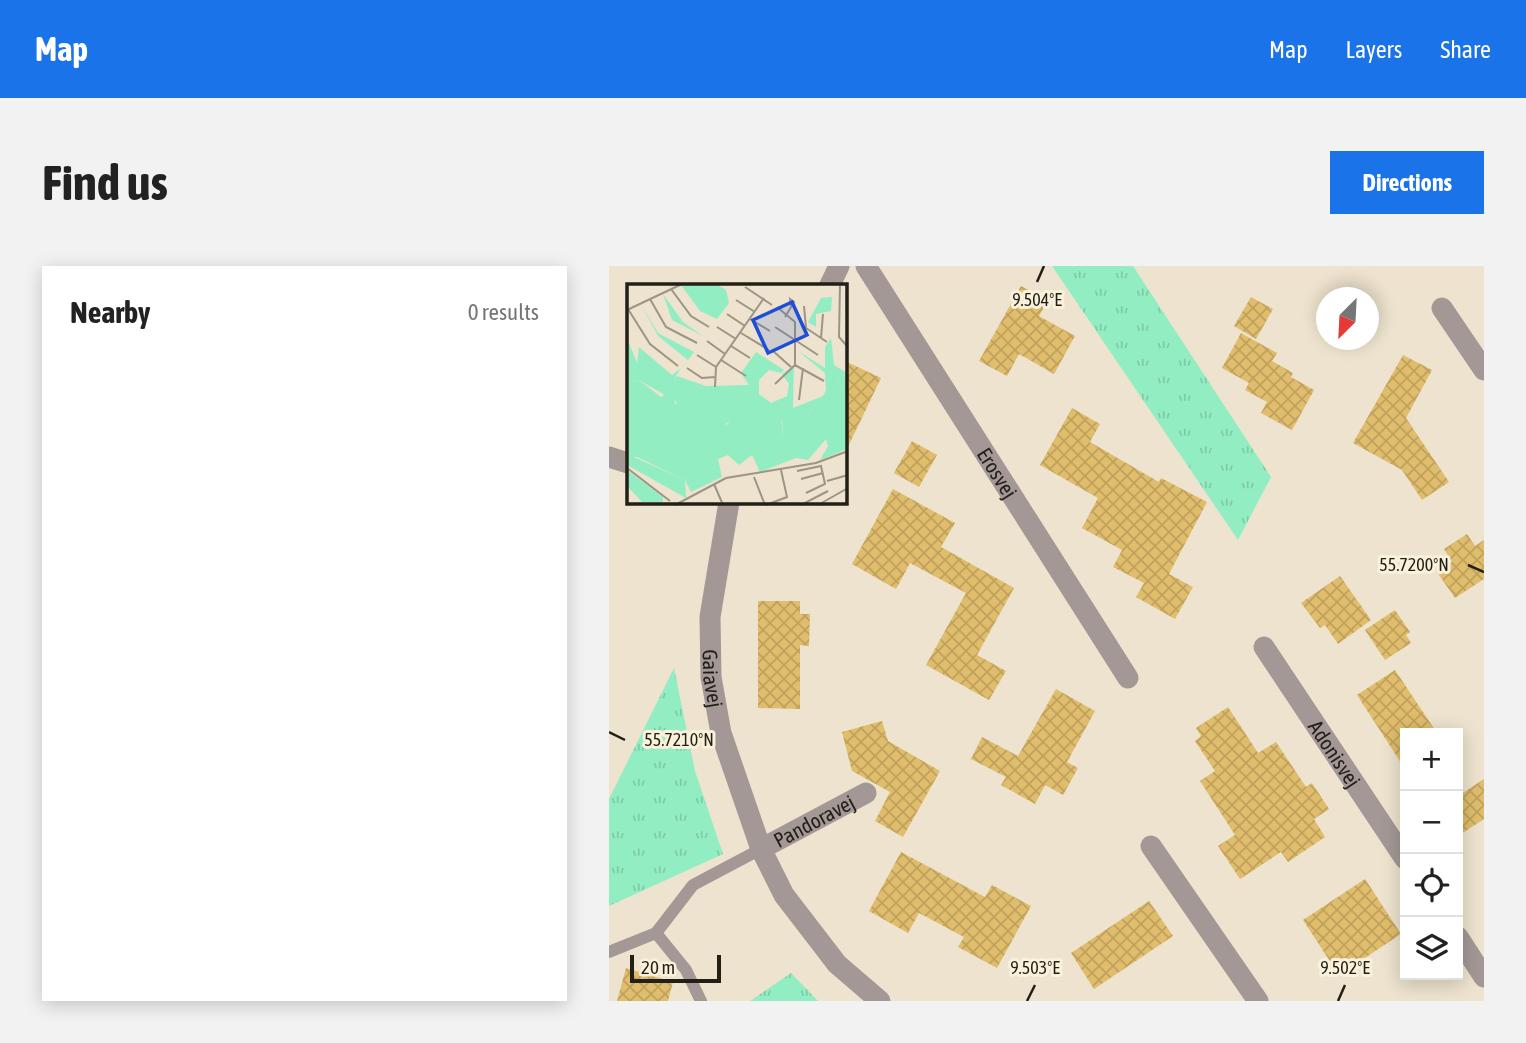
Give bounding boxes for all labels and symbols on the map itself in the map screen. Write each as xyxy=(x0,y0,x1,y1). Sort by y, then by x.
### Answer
inset map xyxy=(627,284,847,504)
north arrow xyxy=(1316,287,1379,350)
text: 9.504°E xyxy=(1012,289,1062,310)
street label: Erosvej xyxy=(973,443,1022,503)
text: 55.7200°N xyxy=(1379,554,1449,575)
street label: Gaiavej xyxy=(699,649,728,709)
street label: Adonisvej xyxy=(1304,716,1366,792)
text: 55.7210°N xyxy=(644,729,714,750)
street label: Pandoravej xyxy=(769,789,858,852)
scale bar xyxy=(630,952,721,984)
text: 9.503°E xyxy=(1010,957,1060,978)
text: 9.502°E xyxy=(1320,957,1370,978)

